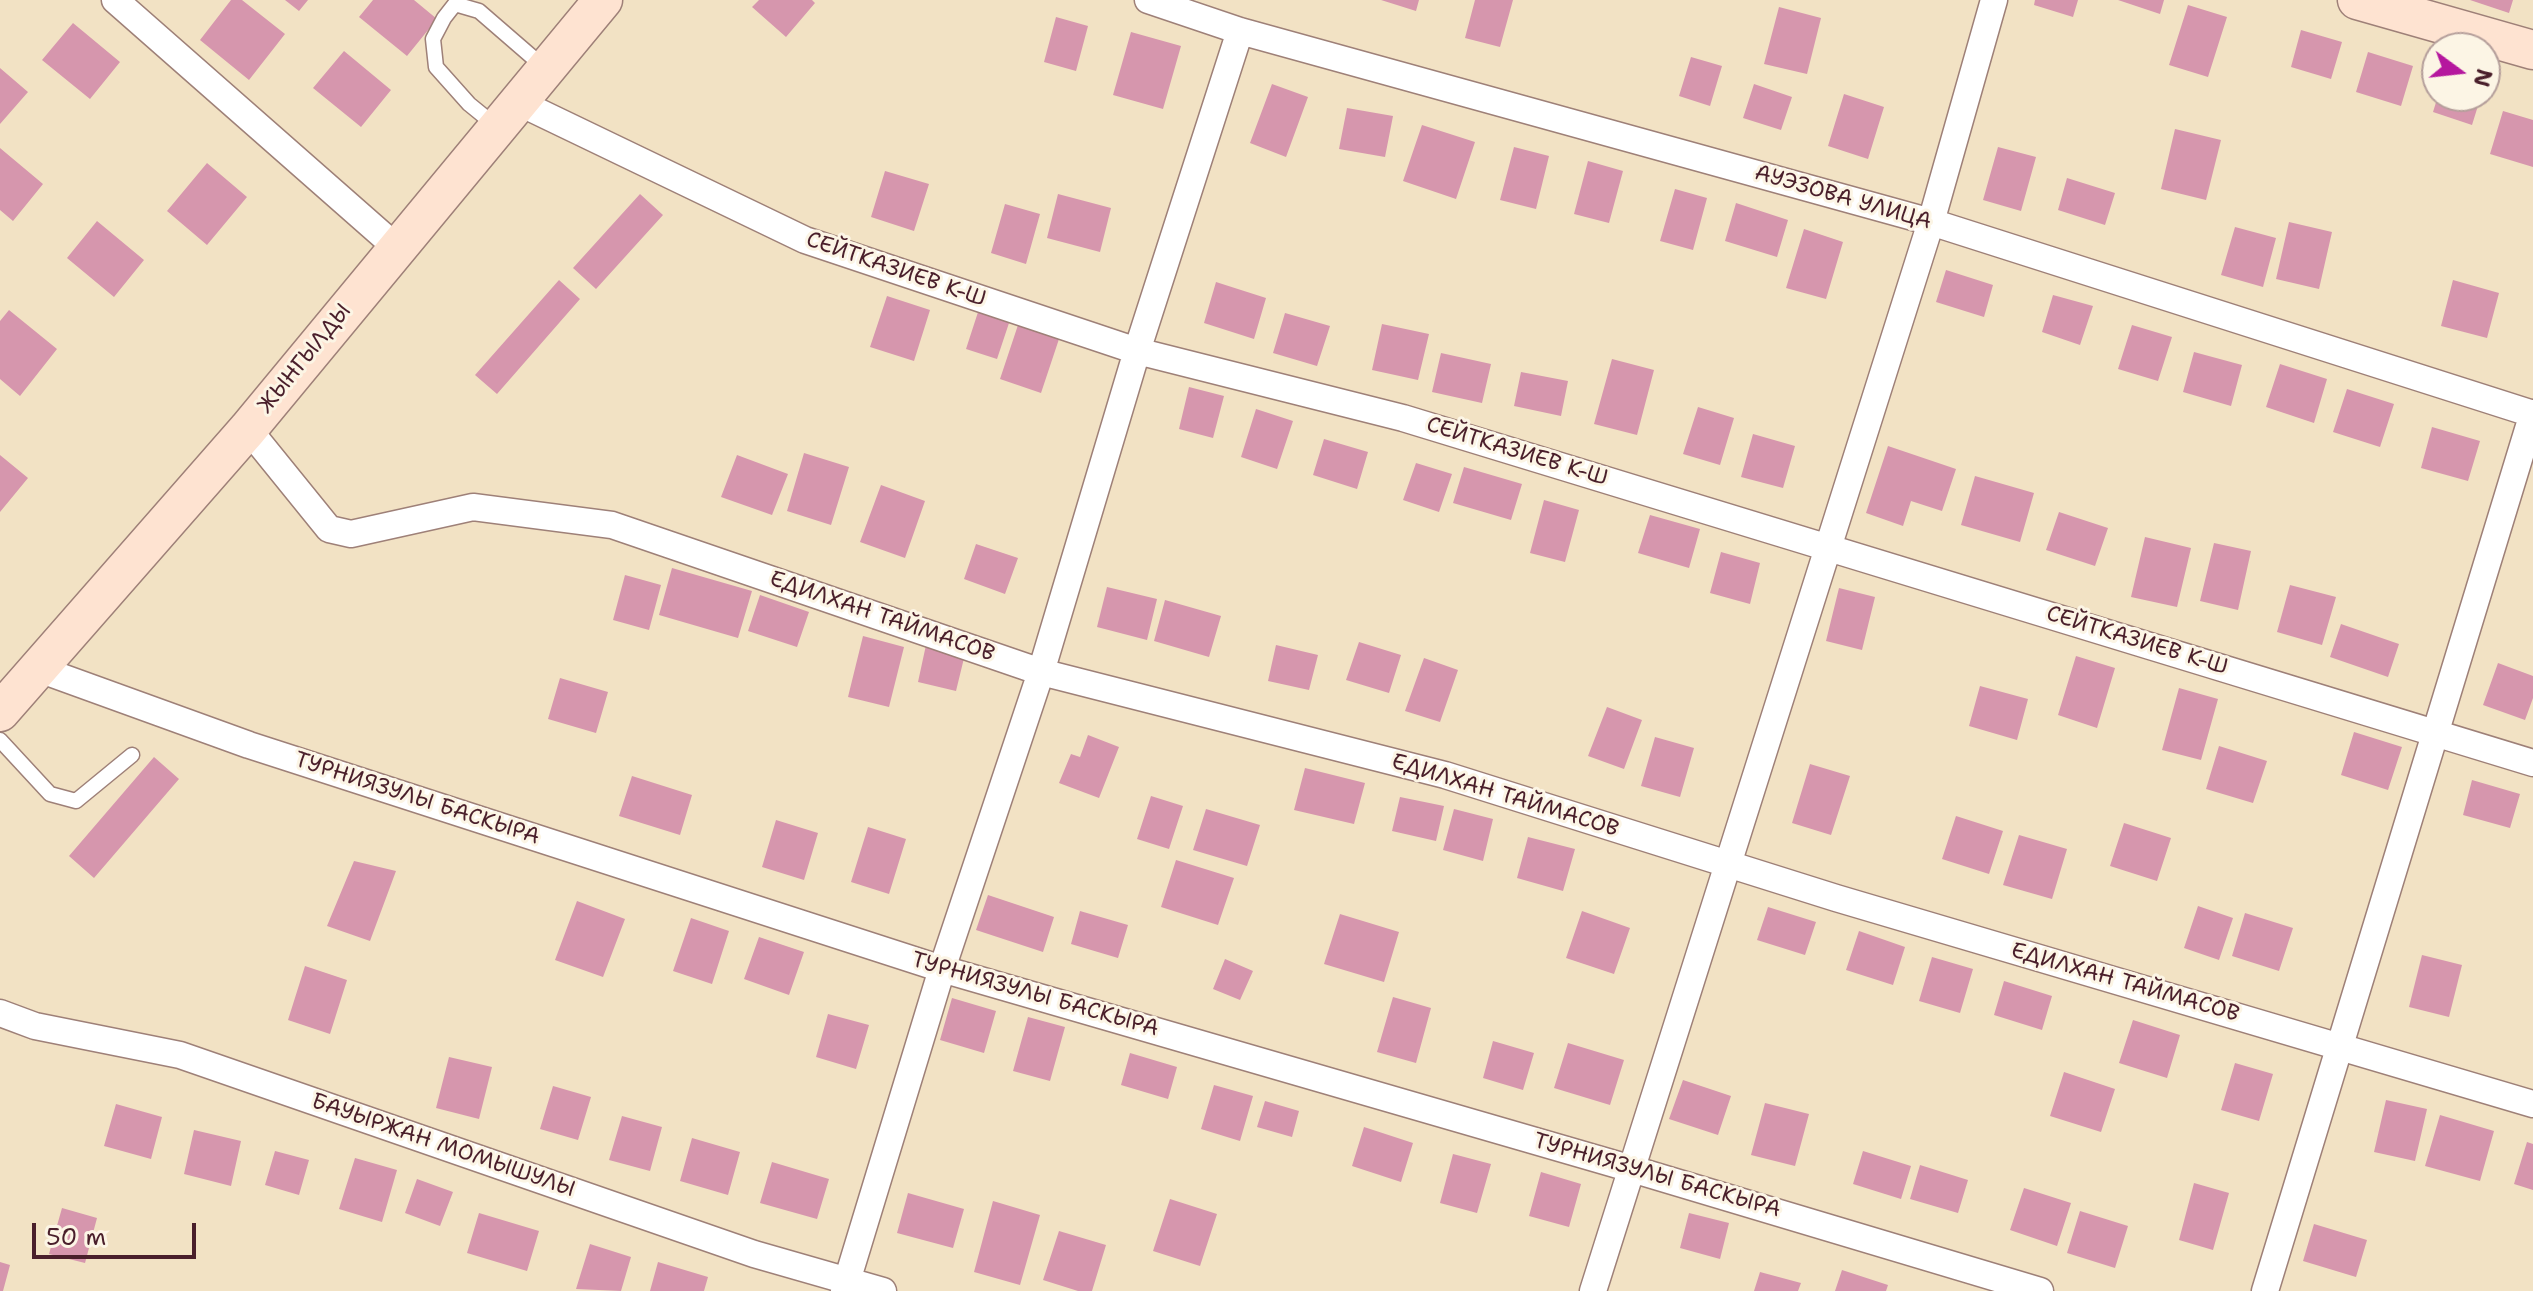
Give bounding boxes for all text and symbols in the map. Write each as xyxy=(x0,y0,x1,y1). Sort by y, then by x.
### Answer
north arrow xyxy=(2421,32,2501,112)
text: N xyxy=(2466,66,2499,90)
street label: АУЭЗОВА УЛИЦА xyxy=(1752,160,1934,236)
street label: СЕЙТКАЗИЕВ К-Ш xyxy=(803,227,989,313)
street label: ЖЫНГЫЛДЫ xyxy=(253,299,357,419)
street label: СЕЙТКАЗИЕВ К-Ш xyxy=(1423,412,1611,492)
street label: ЕДИЛХАН ТАЙМАСОВ xyxy=(766,566,998,668)
street label: СЕЙТКАЗИЕВ К-Ш xyxy=(2043,601,2231,681)
street label: ТУРНИЯЗУЛЫ БАСКЫРА xyxy=(291,747,543,851)
street label: ЕДИЛХАН ТАЙМАСОВ xyxy=(1388,749,1622,843)
street label: ЕДИЛХАН ТАЙМАСОВ xyxy=(2008,938,2242,1028)
street label: ТУРНИЯЗУЛЫ БАСКЫРА xyxy=(908,947,1162,1043)
street label: БАУЫРЖАН МОМЫШУЛЫ xyxy=(308,1088,578,1204)
street label: ТУРНИЯЗУЛЫ БАСКЫРА xyxy=(1530,1128,1784,1224)
scale bar xyxy=(36,1207,200,1257)
text: 50 m xyxy=(46,1221,106,1253)

